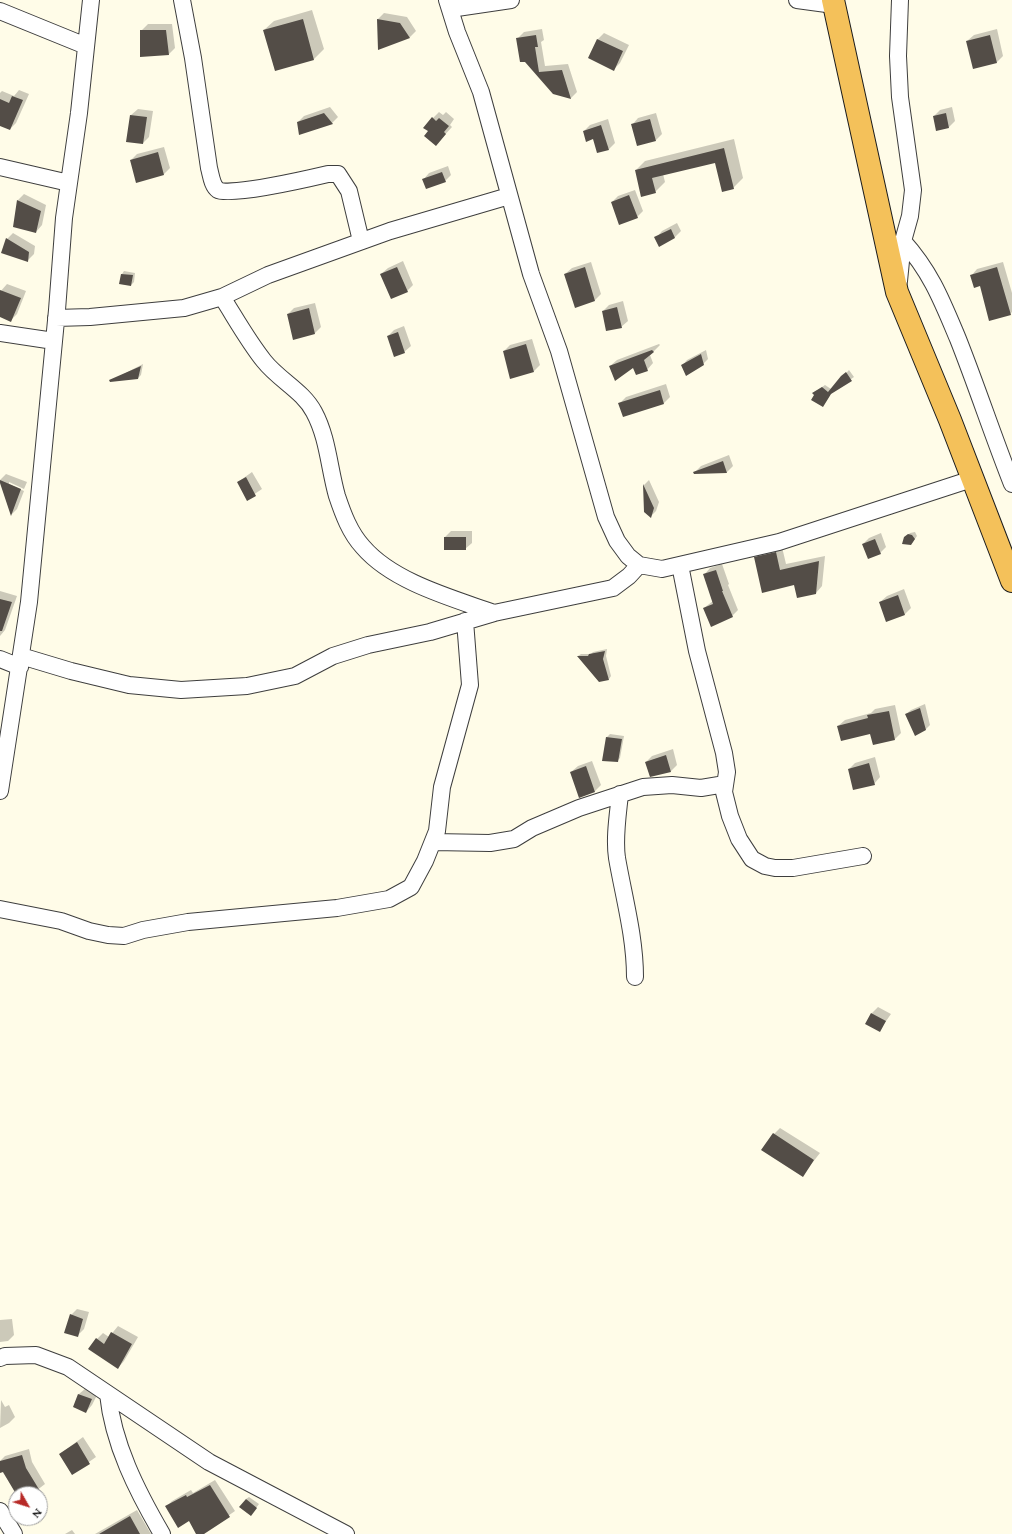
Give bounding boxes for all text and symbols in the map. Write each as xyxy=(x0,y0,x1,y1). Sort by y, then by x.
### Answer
north arrow xyxy=(8,1486,48,1526)
text: N xyxy=(28,1504,46,1522)

